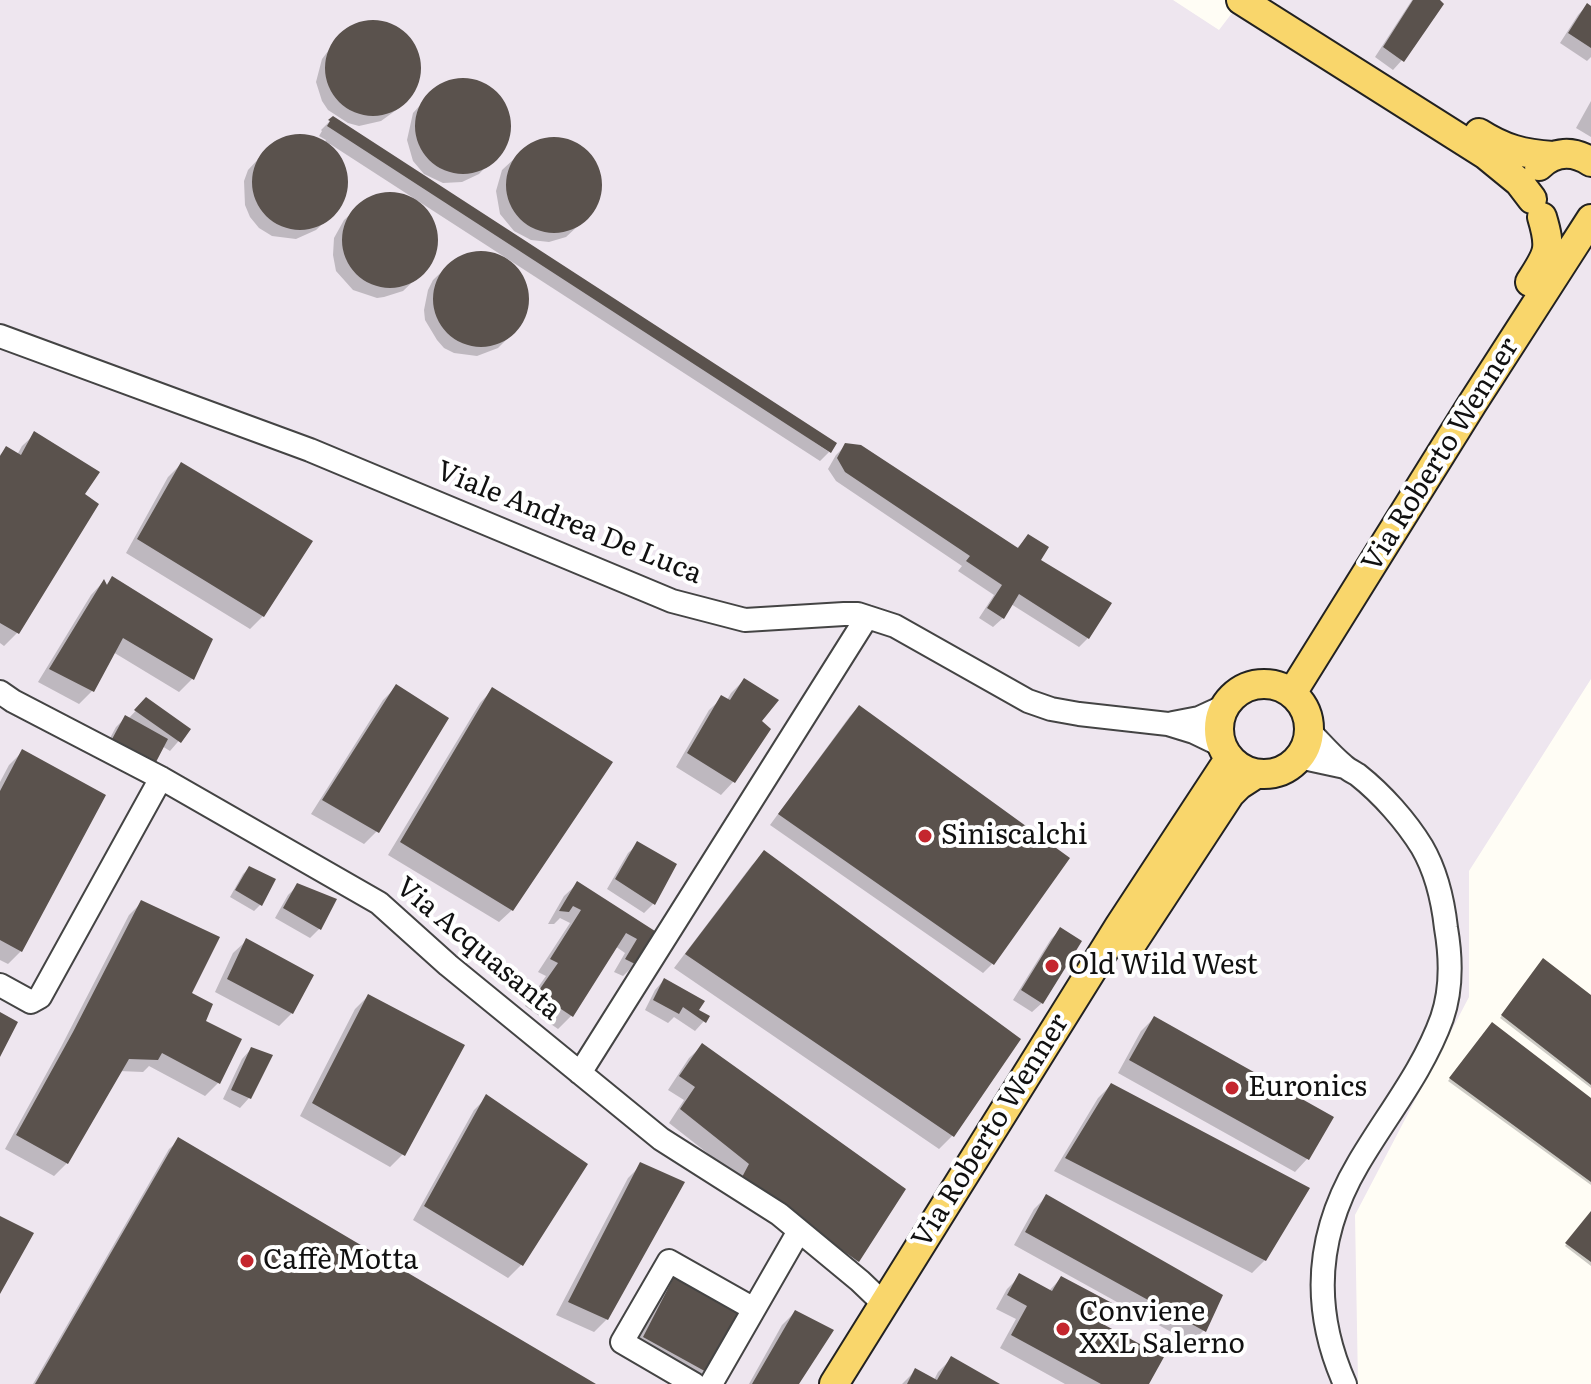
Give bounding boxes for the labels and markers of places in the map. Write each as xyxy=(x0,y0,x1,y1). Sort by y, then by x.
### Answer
place label: Siniscalchi xyxy=(941,819,1087,853)
marker: Siniscalchi xyxy=(916,827,934,845)
place label: Old Wild West xyxy=(1068,949,1258,983)
marker: Old Wild West xyxy=(1043,957,1061,975)
place label: Euronics xyxy=(1248,1071,1367,1105)
marker: Euronics xyxy=(1223,1079,1241,1097)
place label: Caffè Motta xyxy=(263,1244,418,1278)
marker: Caffè Motta xyxy=(238,1252,256,1270)
place label: Conviene XXL Salerno xyxy=(1079,1296,1245,1362)
marker: Conviene XXL Salerno xyxy=(1054,1320,1072,1338)

